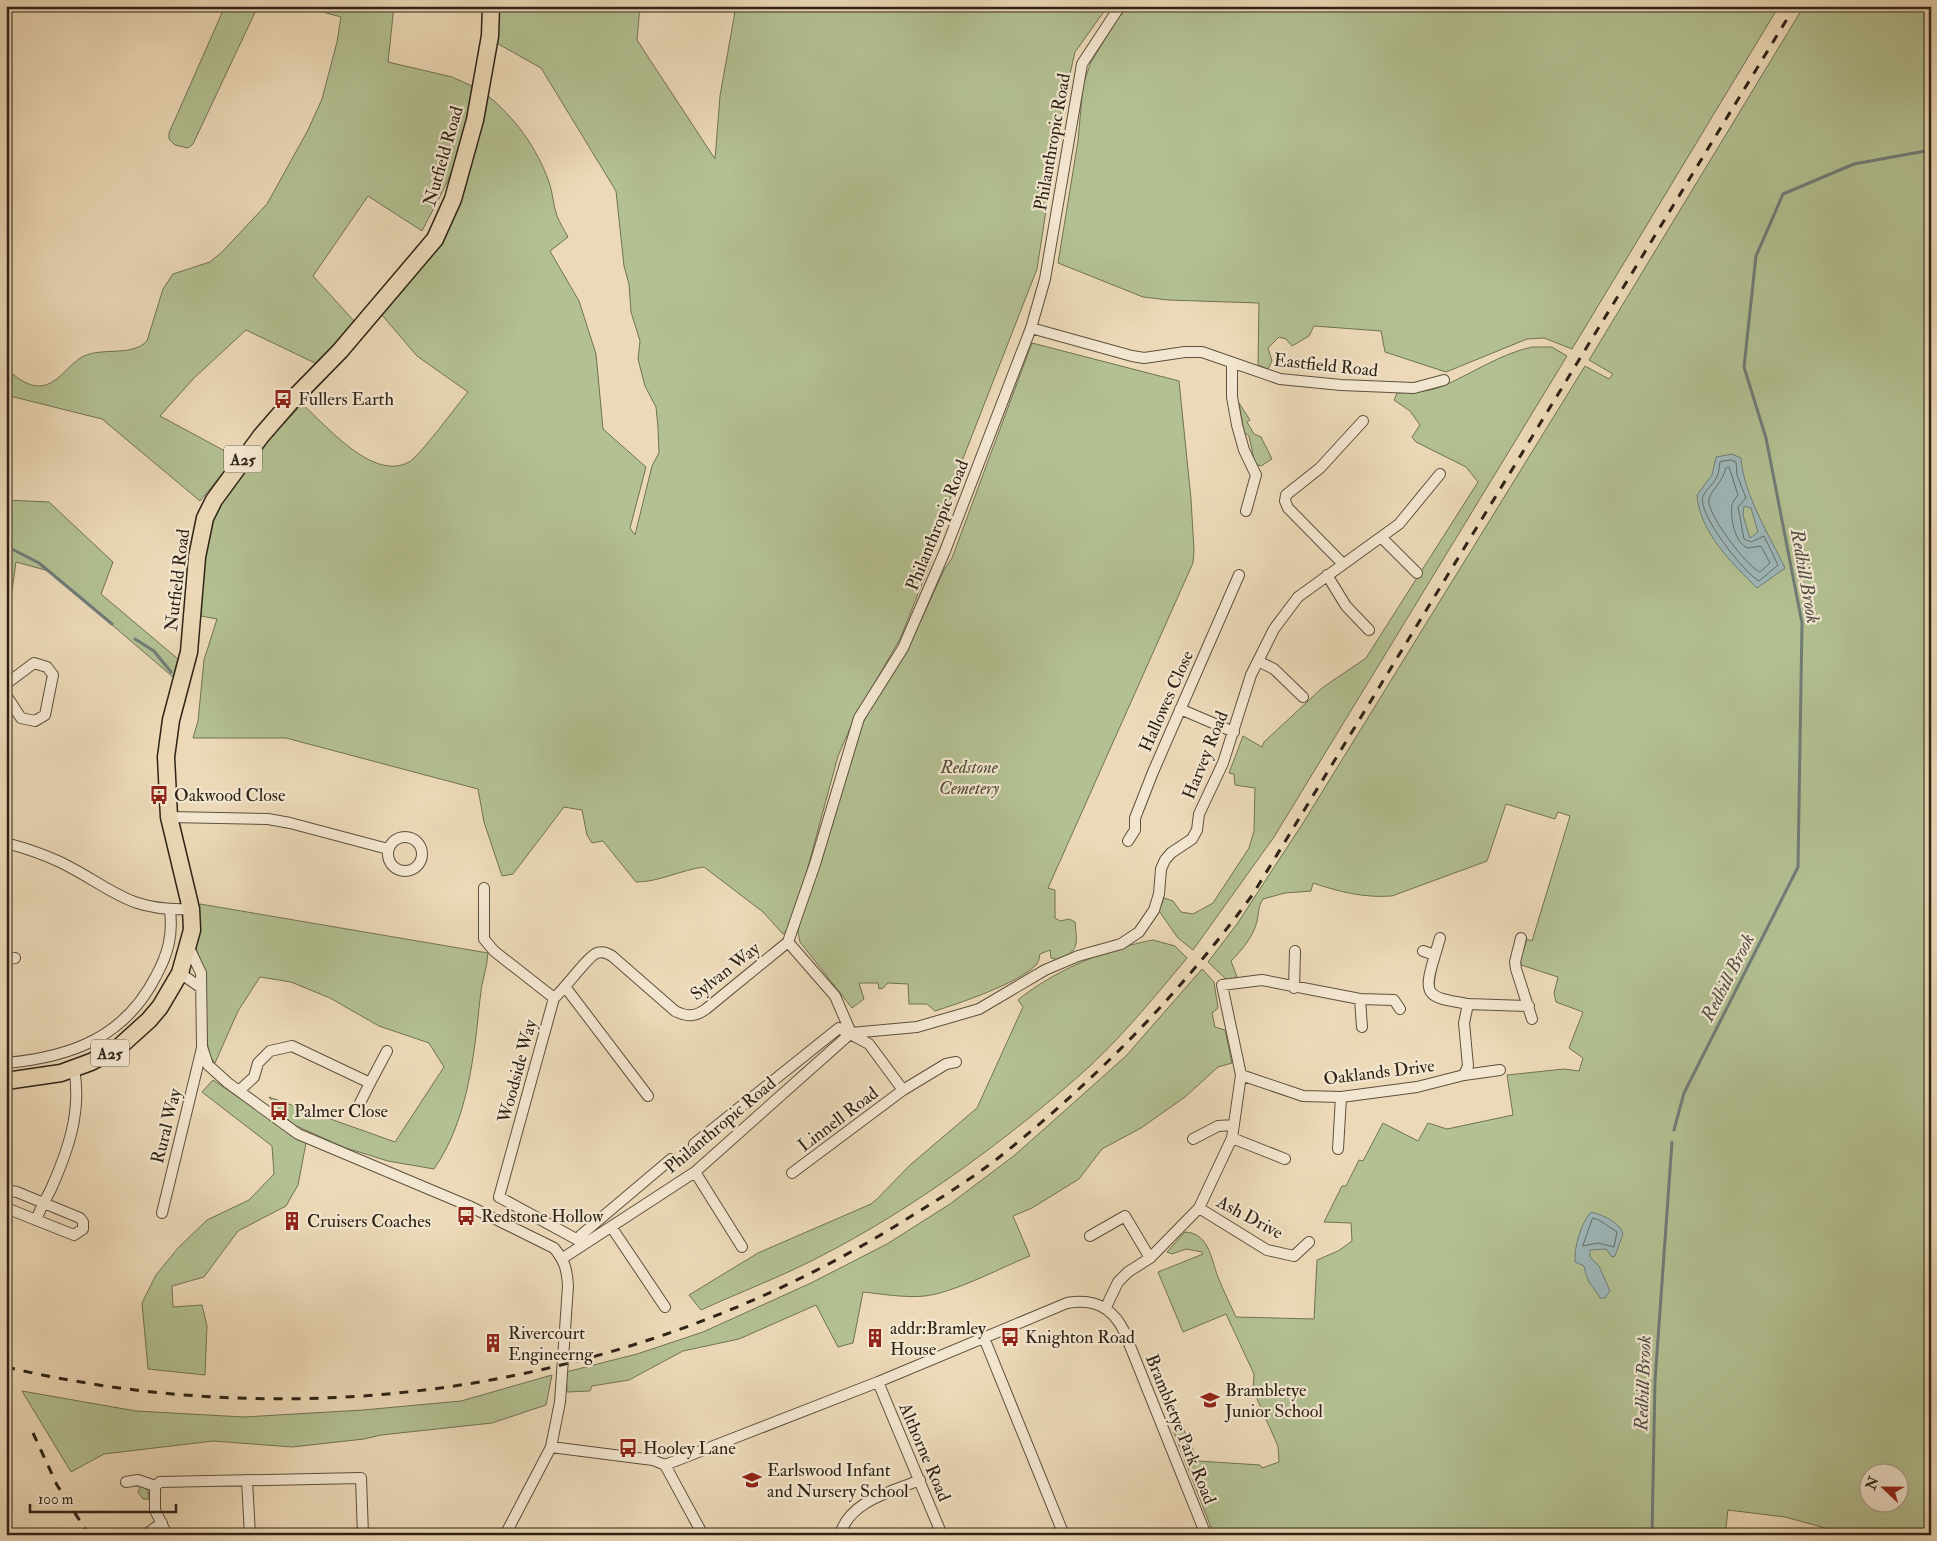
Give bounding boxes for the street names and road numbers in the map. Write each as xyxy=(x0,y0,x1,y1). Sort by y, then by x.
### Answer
street label: Philanthropic Road xyxy=(1029,72,1076,212)
street label: Nutfield Road xyxy=(418,103,469,209)
street label: Eastfield Road xyxy=(1273,349,1379,382)
road number: A25 xyxy=(224,446,262,472)
street label: Philanthropic Road xyxy=(901,456,974,594)
street label: Nutfield Road xyxy=(160,527,195,633)
street label: Hallowes Close xyxy=(1134,647,1199,755)
street label: Harvey Road xyxy=(1177,707,1234,803)
street label: Sylvan Way xyxy=(686,936,766,1006)
street label: Woodside Way xyxy=(492,1016,543,1126)
road number: A25 xyxy=(91,1040,129,1066)
street label: Oaklands Drive xyxy=(1322,1054,1436,1091)
street label: Philanthropic Road xyxy=(660,1072,781,1179)
street label: Linnell Road xyxy=(794,1082,883,1157)
street label: Rural Way xyxy=(146,1085,187,1166)
street label: Ash Drive xyxy=(1212,1190,1287,1245)
street label: Brambletye Park Road xyxy=(1140,1351,1221,1508)
street label: Althorne Road xyxy=(893,1399,956,1505)

